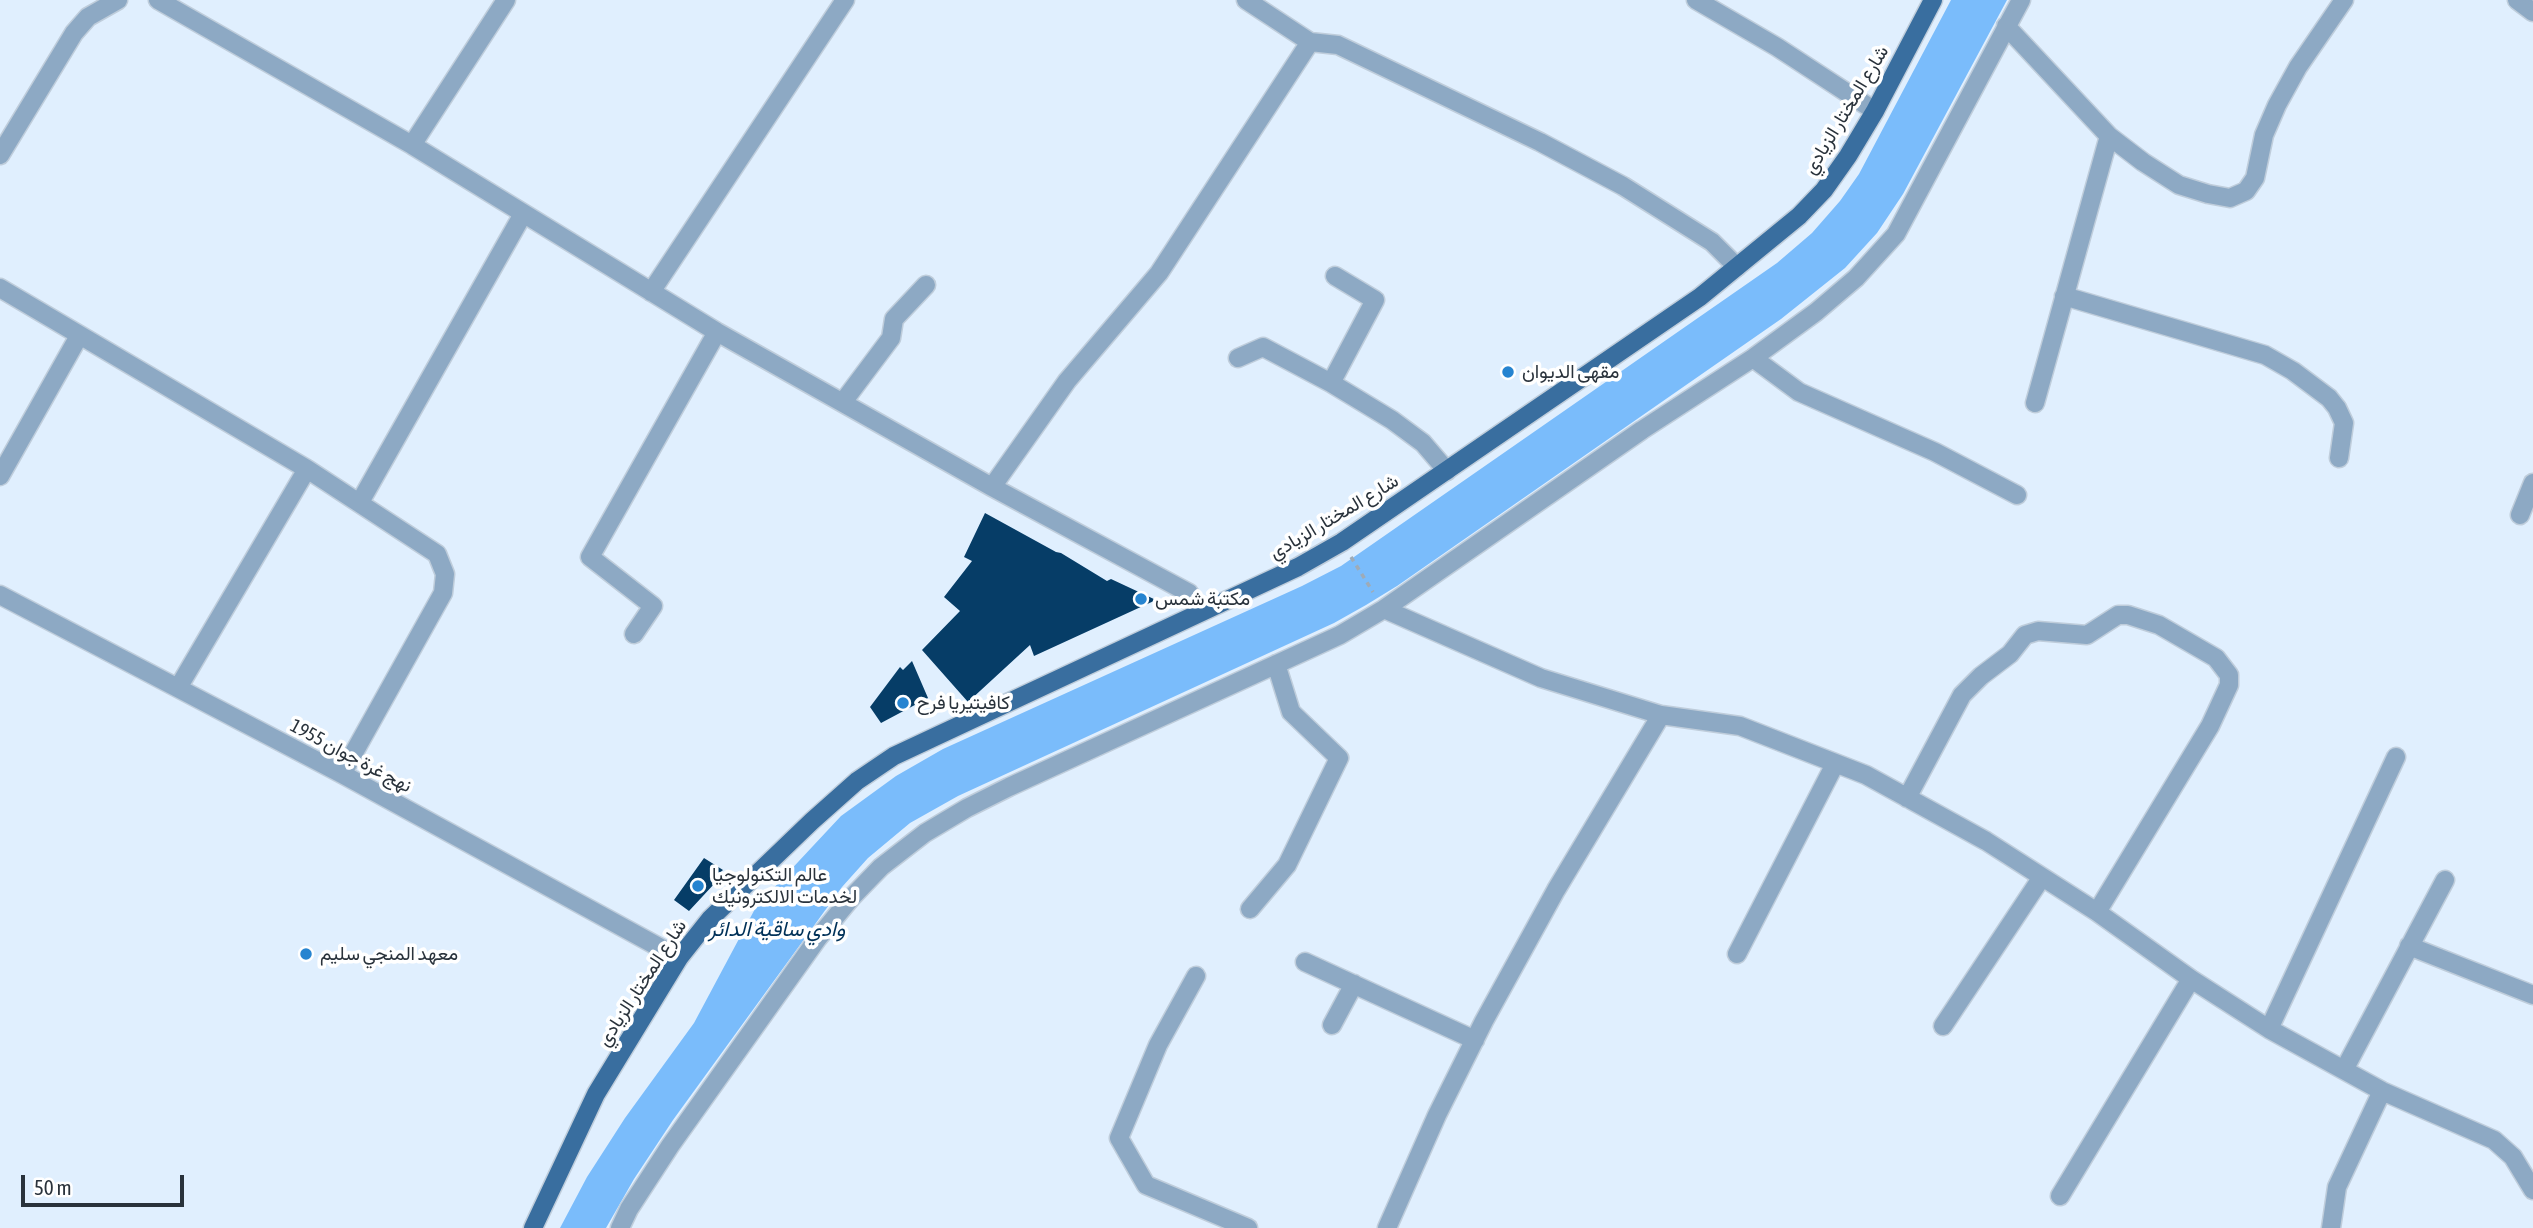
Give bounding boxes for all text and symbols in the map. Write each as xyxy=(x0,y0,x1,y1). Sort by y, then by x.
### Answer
street label: شارع المختار الزيادي xyxy=(1799,41,1893,179)
place label: مقهى الديوان xyxy=(1522,361,1619,383)
marker: مقهى الديوان xyxy=(1500,364,1516,380)
street label: شارع المختار الزيادي xyxy=(1265,470,1403,564)
place label: مكتبة شمس xyxy=(1155,588,1250,610)
marker: مكتبة شمس xyxy=(1133,591,1149,607)
place label: كافيتيريا فرح xyxy=(917,692,1010,714)
marker: كافيتيريا فرح xyxy=(895,695,911,711)
street label: نهج غرة جوان 1955 xyxy=(286,714,416,798)
place label: عالم التكنولوجيا لخدمات الالكترونيك xyxy=(712,864,857,908)
marker: عالم التكنولوجيا لخدمات الالكترونيك xyxy=(690,878,706,894)
street label: شارع المختار الزيادي xyxy=(593,915,691,1051)
water label: وادي ساقية الدائر xyxy=(709,916,845,942)
place label: معهد المنجي سليم xyxy=(320,943,458,965)
marker: معهد المنجي سليم xyxy=(298,946,314,962)
scale bar xyxy=(24,1162,187,1206)
text: 50 m xyxy=(34,1175,72,1199)

